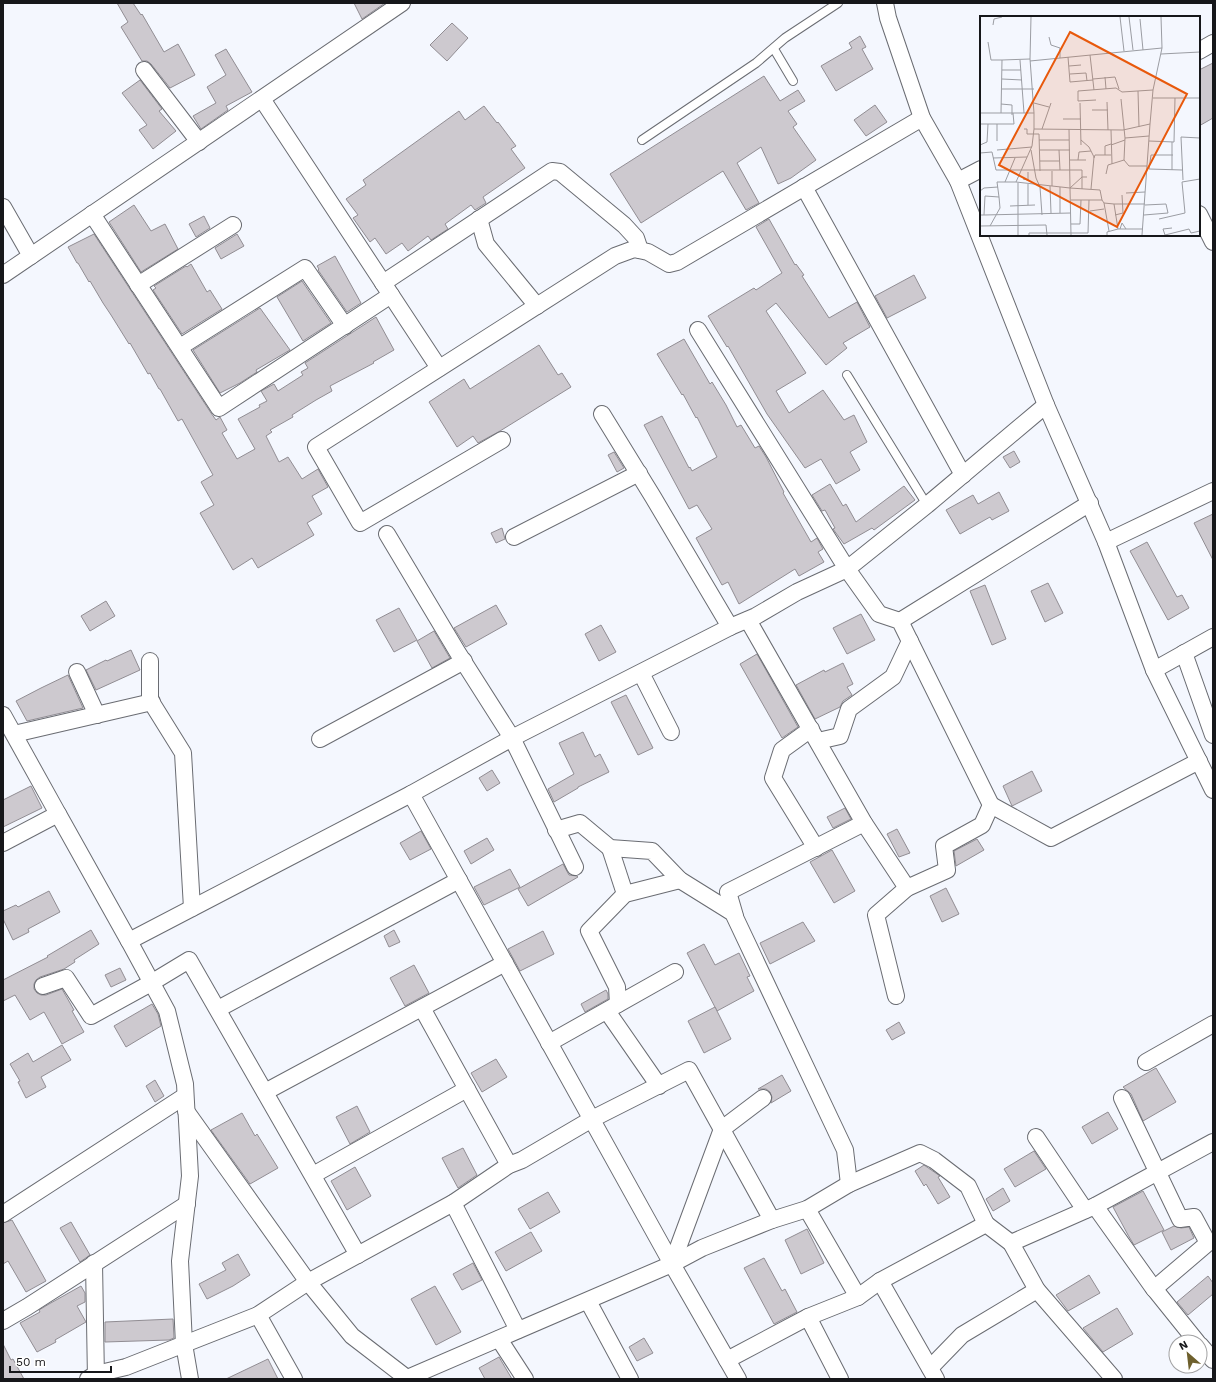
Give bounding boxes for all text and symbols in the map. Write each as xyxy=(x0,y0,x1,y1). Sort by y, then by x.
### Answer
inset map xyxy=(980,16,1200,236)
north arrow xyxy=(1168,1334,1208,1374)
text: N xyxy=(1177,1338,1190,1353)
scale bar xyxy=(10,1348,111,1374)
text: 50 m xyxy=(16,1355,46,1369)

